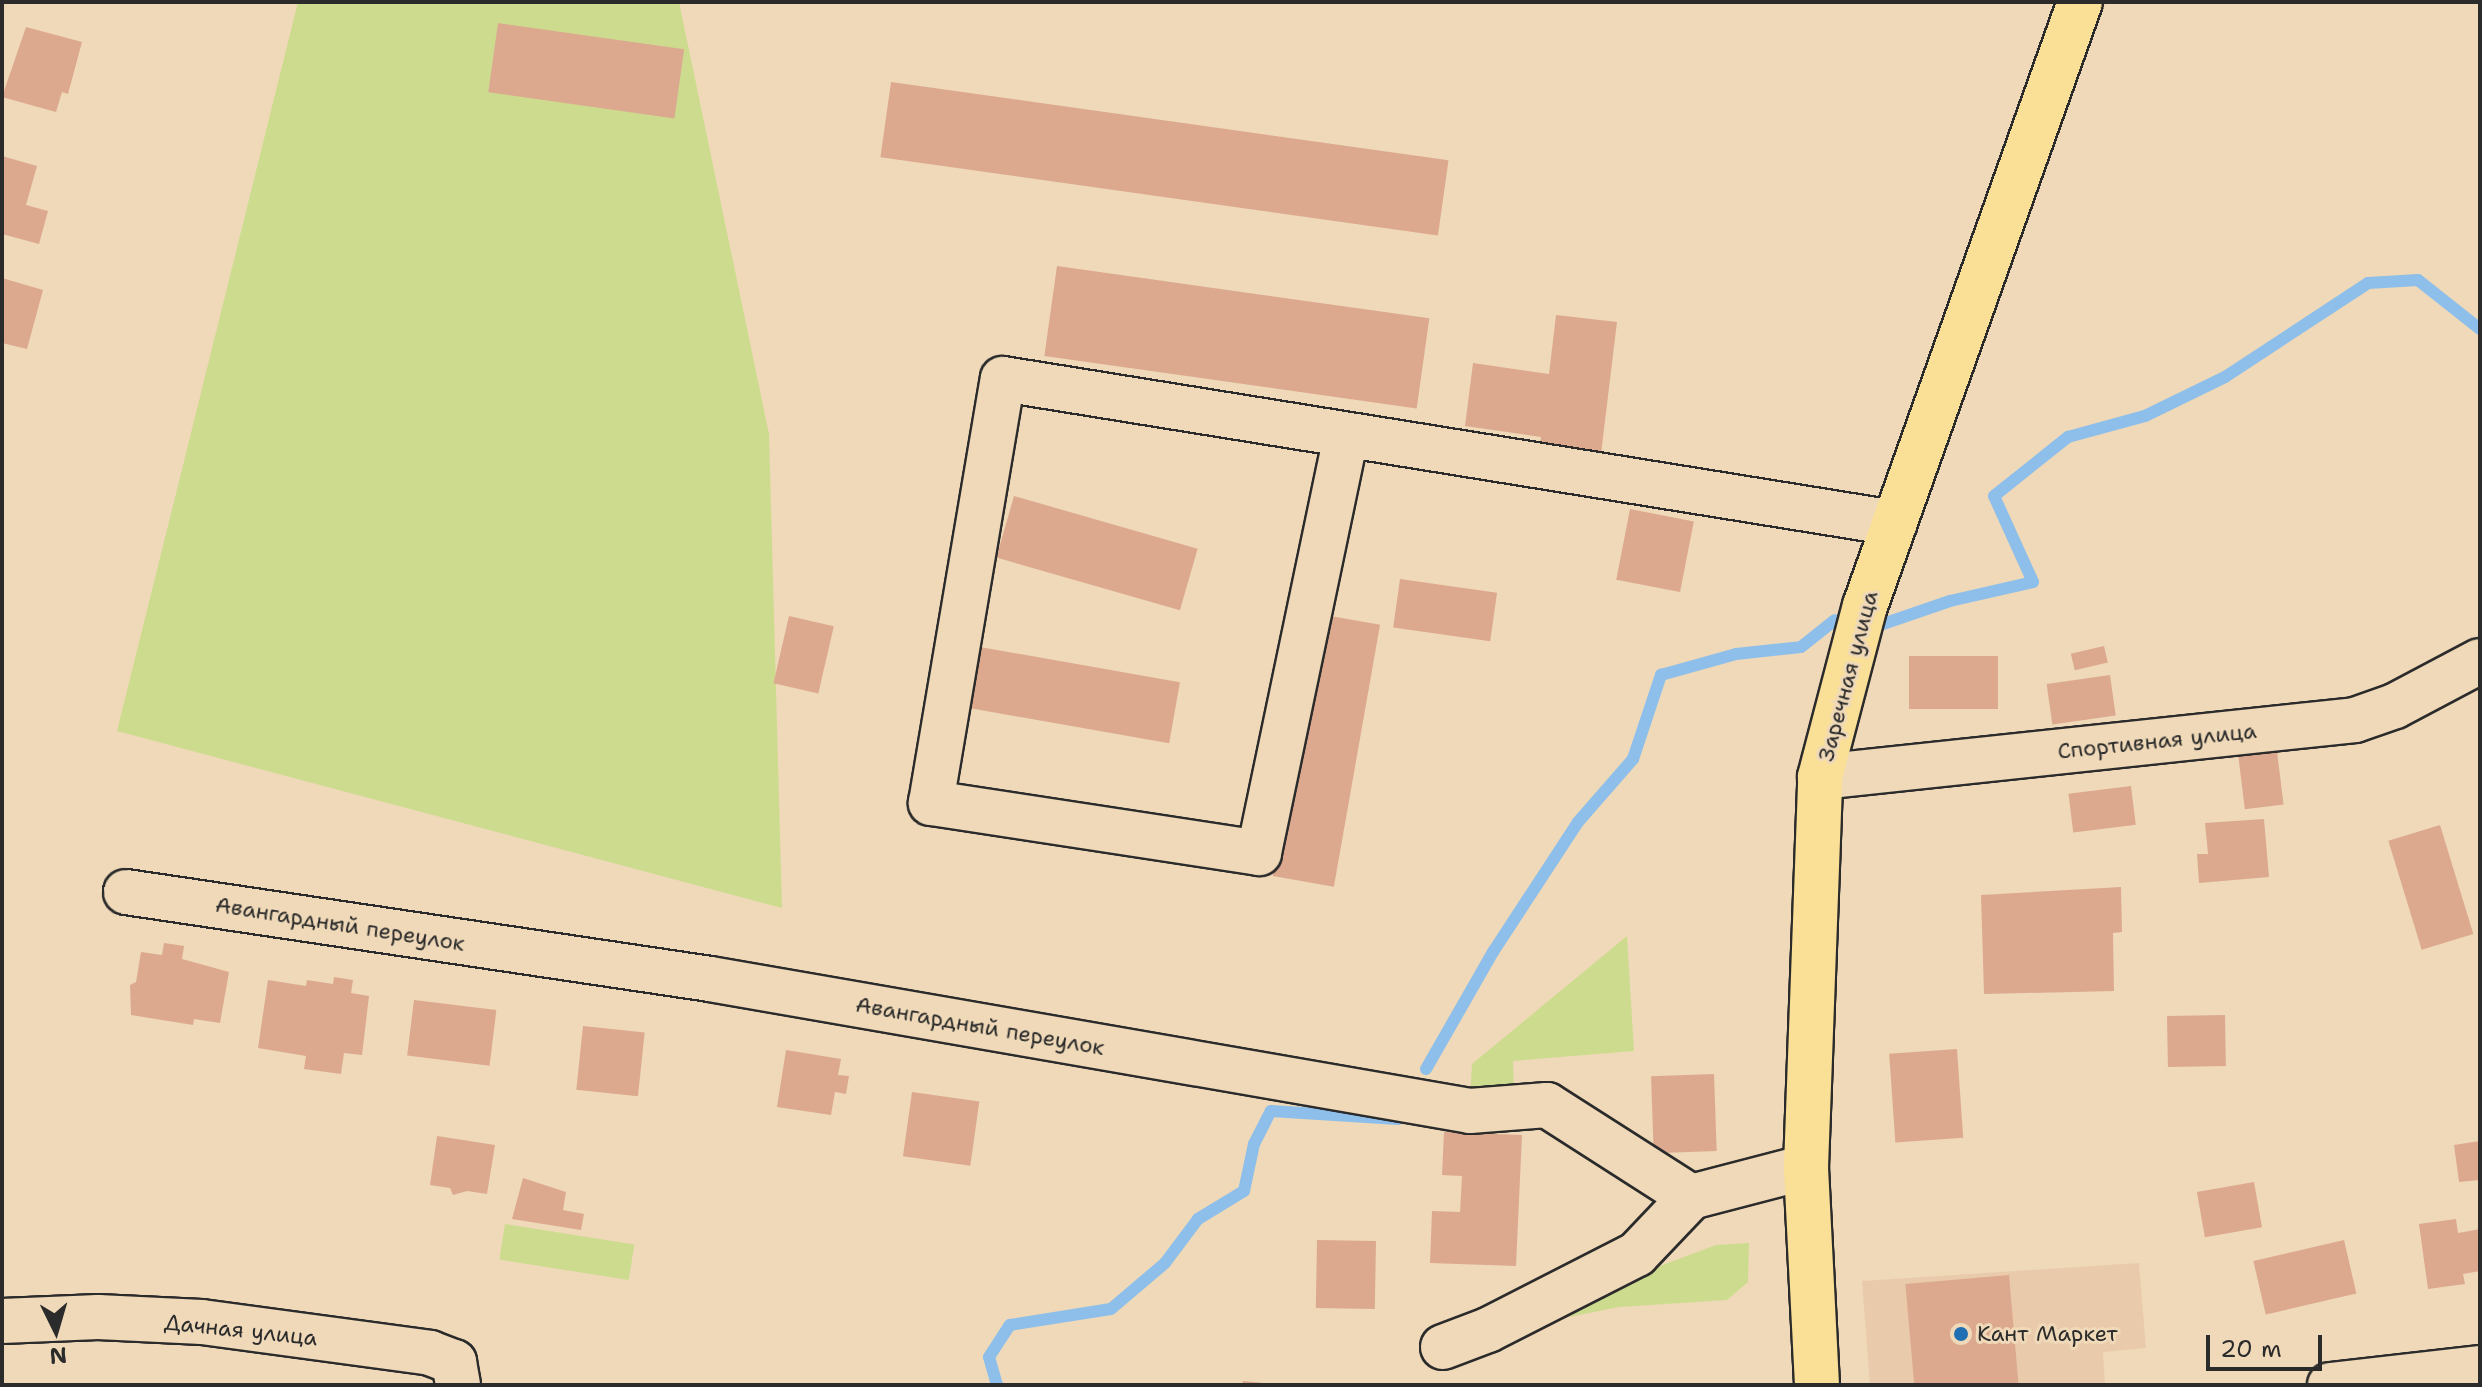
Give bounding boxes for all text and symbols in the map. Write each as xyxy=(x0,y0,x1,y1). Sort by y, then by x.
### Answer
street label: Заречная улица xyxy=(1813,588,1883,764)
street label: Спортивная улица xyxy=(2056,717,2258,765)
street label: Авангардный переулок xyxy=(213,891,467,957)
street label: Авангардный переулок xyxy=(854,991,1106,1061)
north arrow xyxy=(16,1291,96,1371)
street label: Дачная улица xyxy=(163,1309,319,1351)
scale bar xyxy=(2210,1319,2326,1369)
place label: Кант Маркет xyxy=(1977,1321,2118,1347)
marker: Кант Маркет xyxy=(1952,1325,1970,1343)
text: 20 m xyxy=(2220,1333,2282,1365)
text: N xyxy=(48,1340,68,1371)

